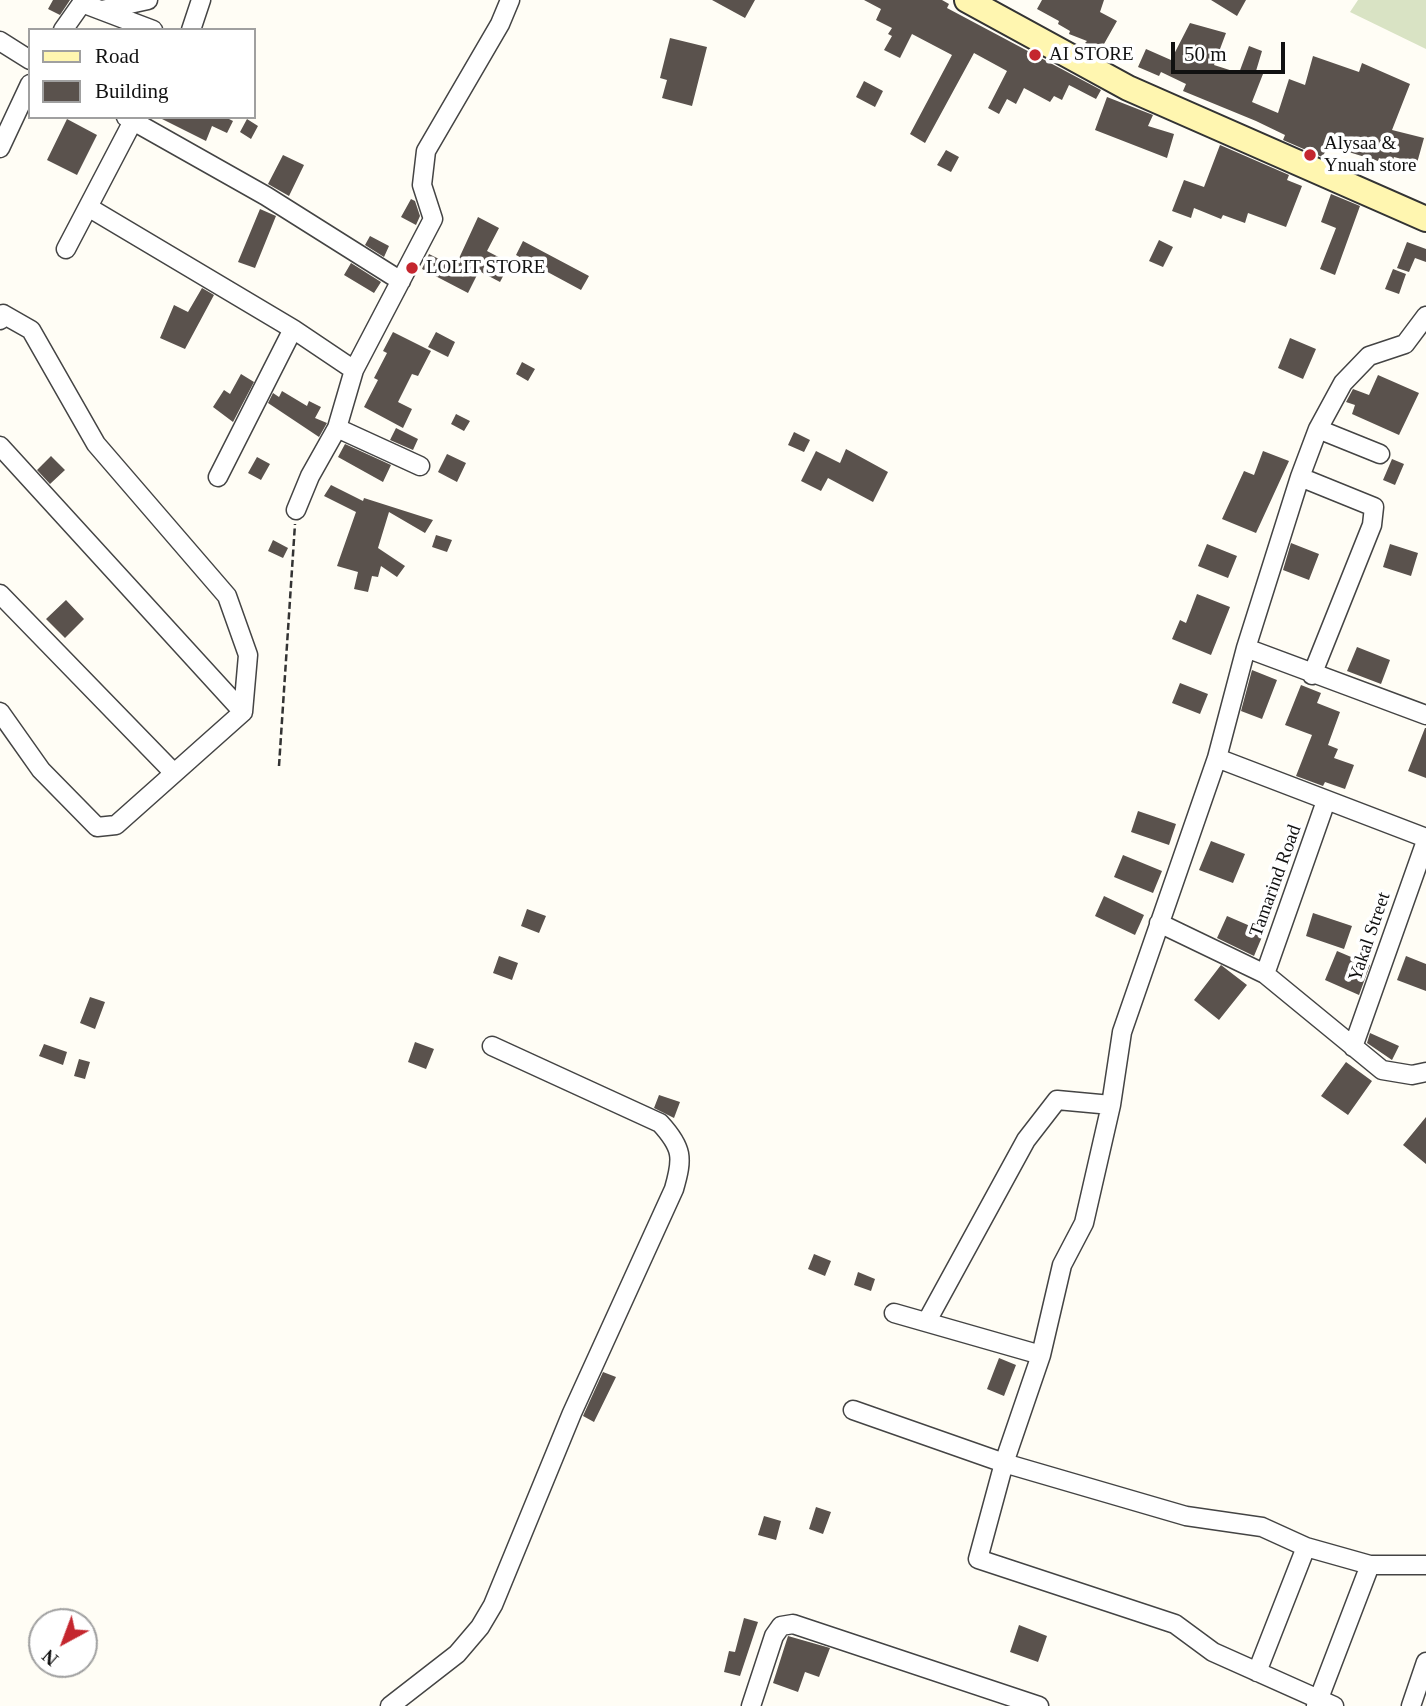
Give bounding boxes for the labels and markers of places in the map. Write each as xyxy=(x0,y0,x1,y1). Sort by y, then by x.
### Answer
place label: AI STORE xyxy=(1049,44,1134,66)
marker: AI STORE xyxy=(1027,47,1043,63)
place label: Alysaa & Ynuah store xyxy=(1324,133,1416,177)
marker: Alysaa & Ynuah store xyxy=(1302,147,1318,163)
place label: LOLIT STORE xyxy=(426,257,545,279)
marker: LOLIT STORE xyxy=(404,260,420,276)

